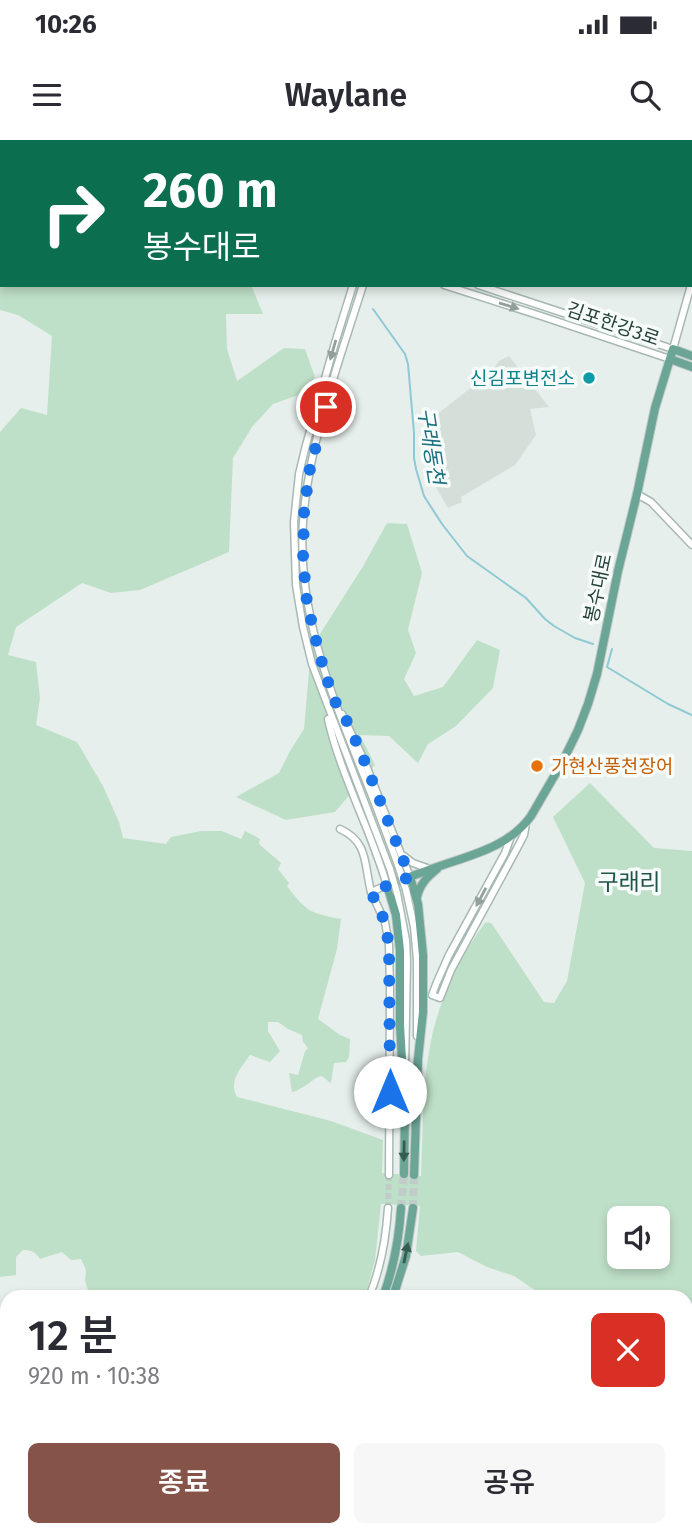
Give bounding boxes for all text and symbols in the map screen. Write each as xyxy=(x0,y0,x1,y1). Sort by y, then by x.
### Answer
text: 10:26 xyxy=(35,9,97,40)
icon: menu xyxy=(28,76,66,114)
text: Waylane xyxy=(285,76,407,114)
icon: search xyxy=(626,76,664,114)
text: 260 m xyxy=(143,161,278,220)
icon: right xyxy=(28,168,119,259)
text: 봉수대로 xyxy=(143,228,261,266)
street label: 김포한강3로 xyxy=(563,297,663,351)
one-way arrow xyxy=(498,301,519,311)
one-way arrow xyxy=(327,340,338,362)
place label: 신김포변전소 xyxy=(470,367,575,390)
marker: 신김포변전소 xyxy=(581,370,597,386)
pin xyxy=(296,377,356,437)
icon: arrive xyxy=(307,388,345,426)
water label: 구래동천 xyxy=(412,406,450,489)
street label: 봉수대로 xyxy=(579,551,617,625)
place label: 가현산풍천장어 xyxy=(551,755,673,778)
marker: 가현산풍천장어 xyxy=(529,758,545,774)
district label: 구래리 xyxy=(597,868,661,896)
one-way arrow xyxy=(475,887,486,907)
position arrow xyxy=(353,1055,427,1129)
one-way arrow xyxy=(399,1140,410,1162)
map controls xyxy=(607,1206,670,1269)
button: sound xyxy=(607,1206,670,1269)
one-way arrow xyxy=(401,1242,412,1264)
text: 12 분 xyxy=(28,1311,118,1361)
button: close xyxy=(591,1313,665,1387)
text: 920 m · 10:38 xyxy=(28,1362,160,1390)
button: 종료 xyxy=(28,1443,340,1523)
button: 공유 xyxy=(354,1443,665,1523)

